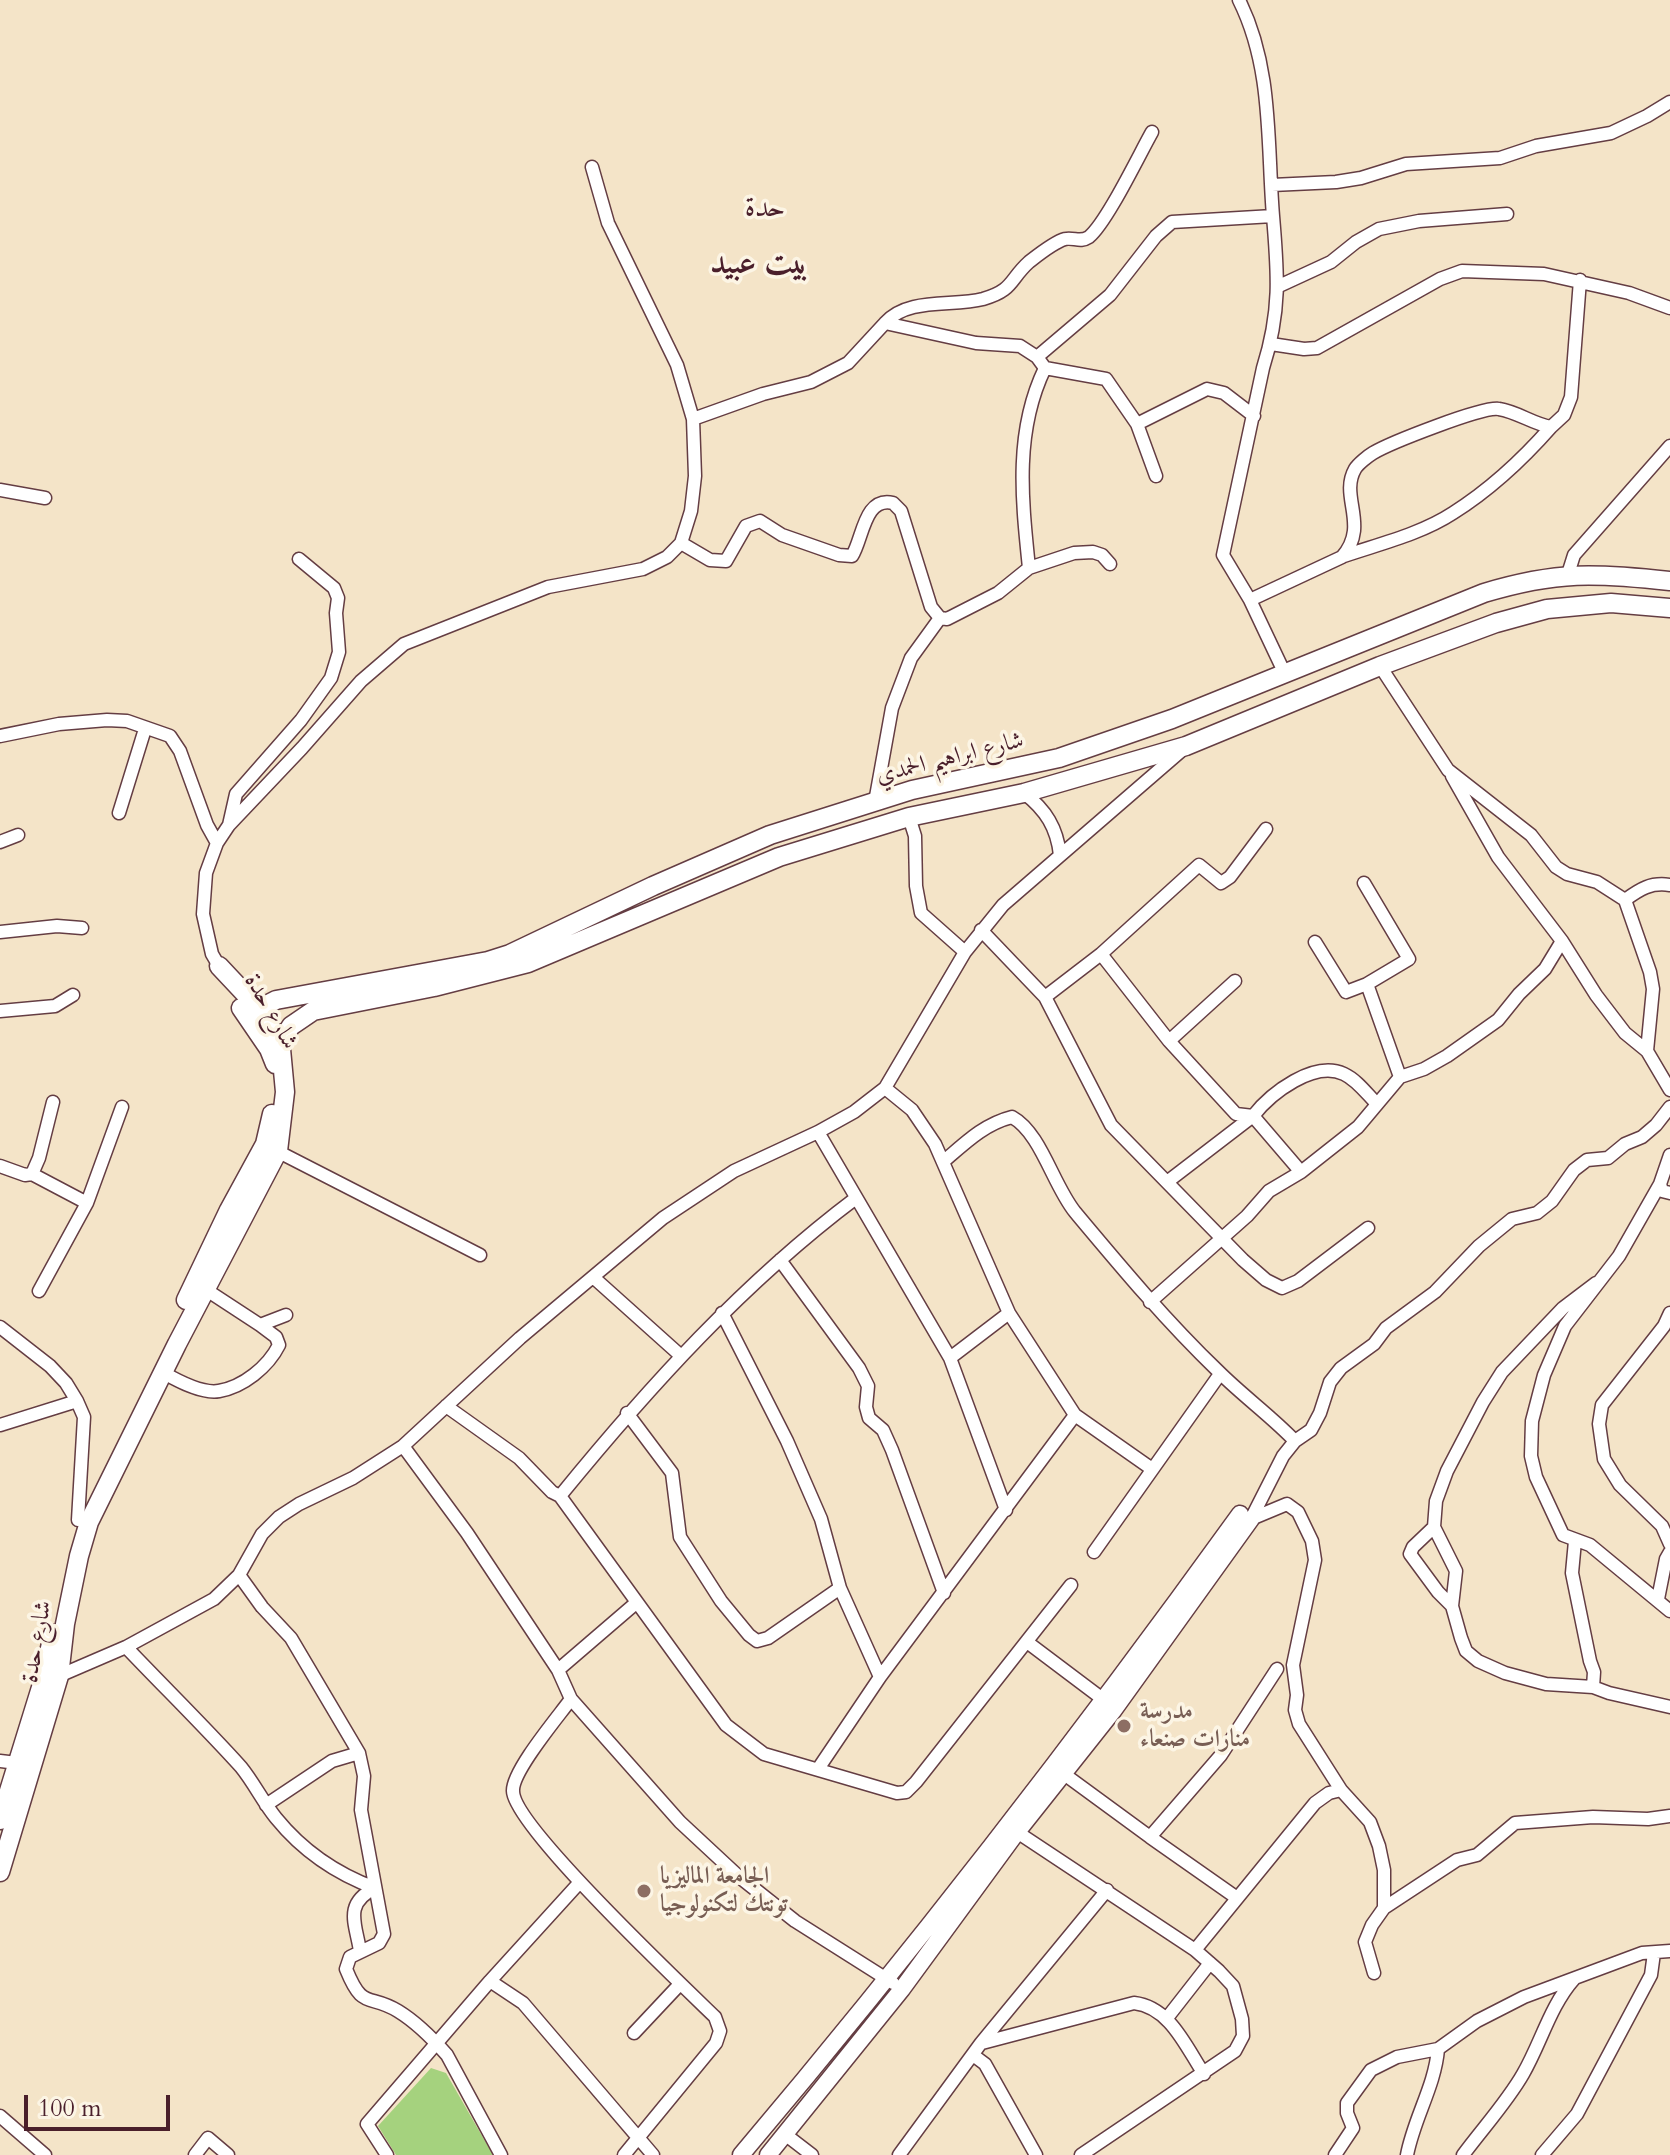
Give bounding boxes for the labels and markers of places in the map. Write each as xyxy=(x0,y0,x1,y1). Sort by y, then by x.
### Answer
place label: مدرسة منارات صنعاء xyxy=(1140,1698,1250,1754)
marker: مدرسة منارات صنعاء xyxy=(1115,1717,1133,1735)
place label: الجامعة الماليزيا تونتك لتكنولوجيا xyxy=(660,1863,787,1919)
marker: الجامعة الماليزيا تونتك لتكنولوجيا xyxy=(635,1882,653,1900)

